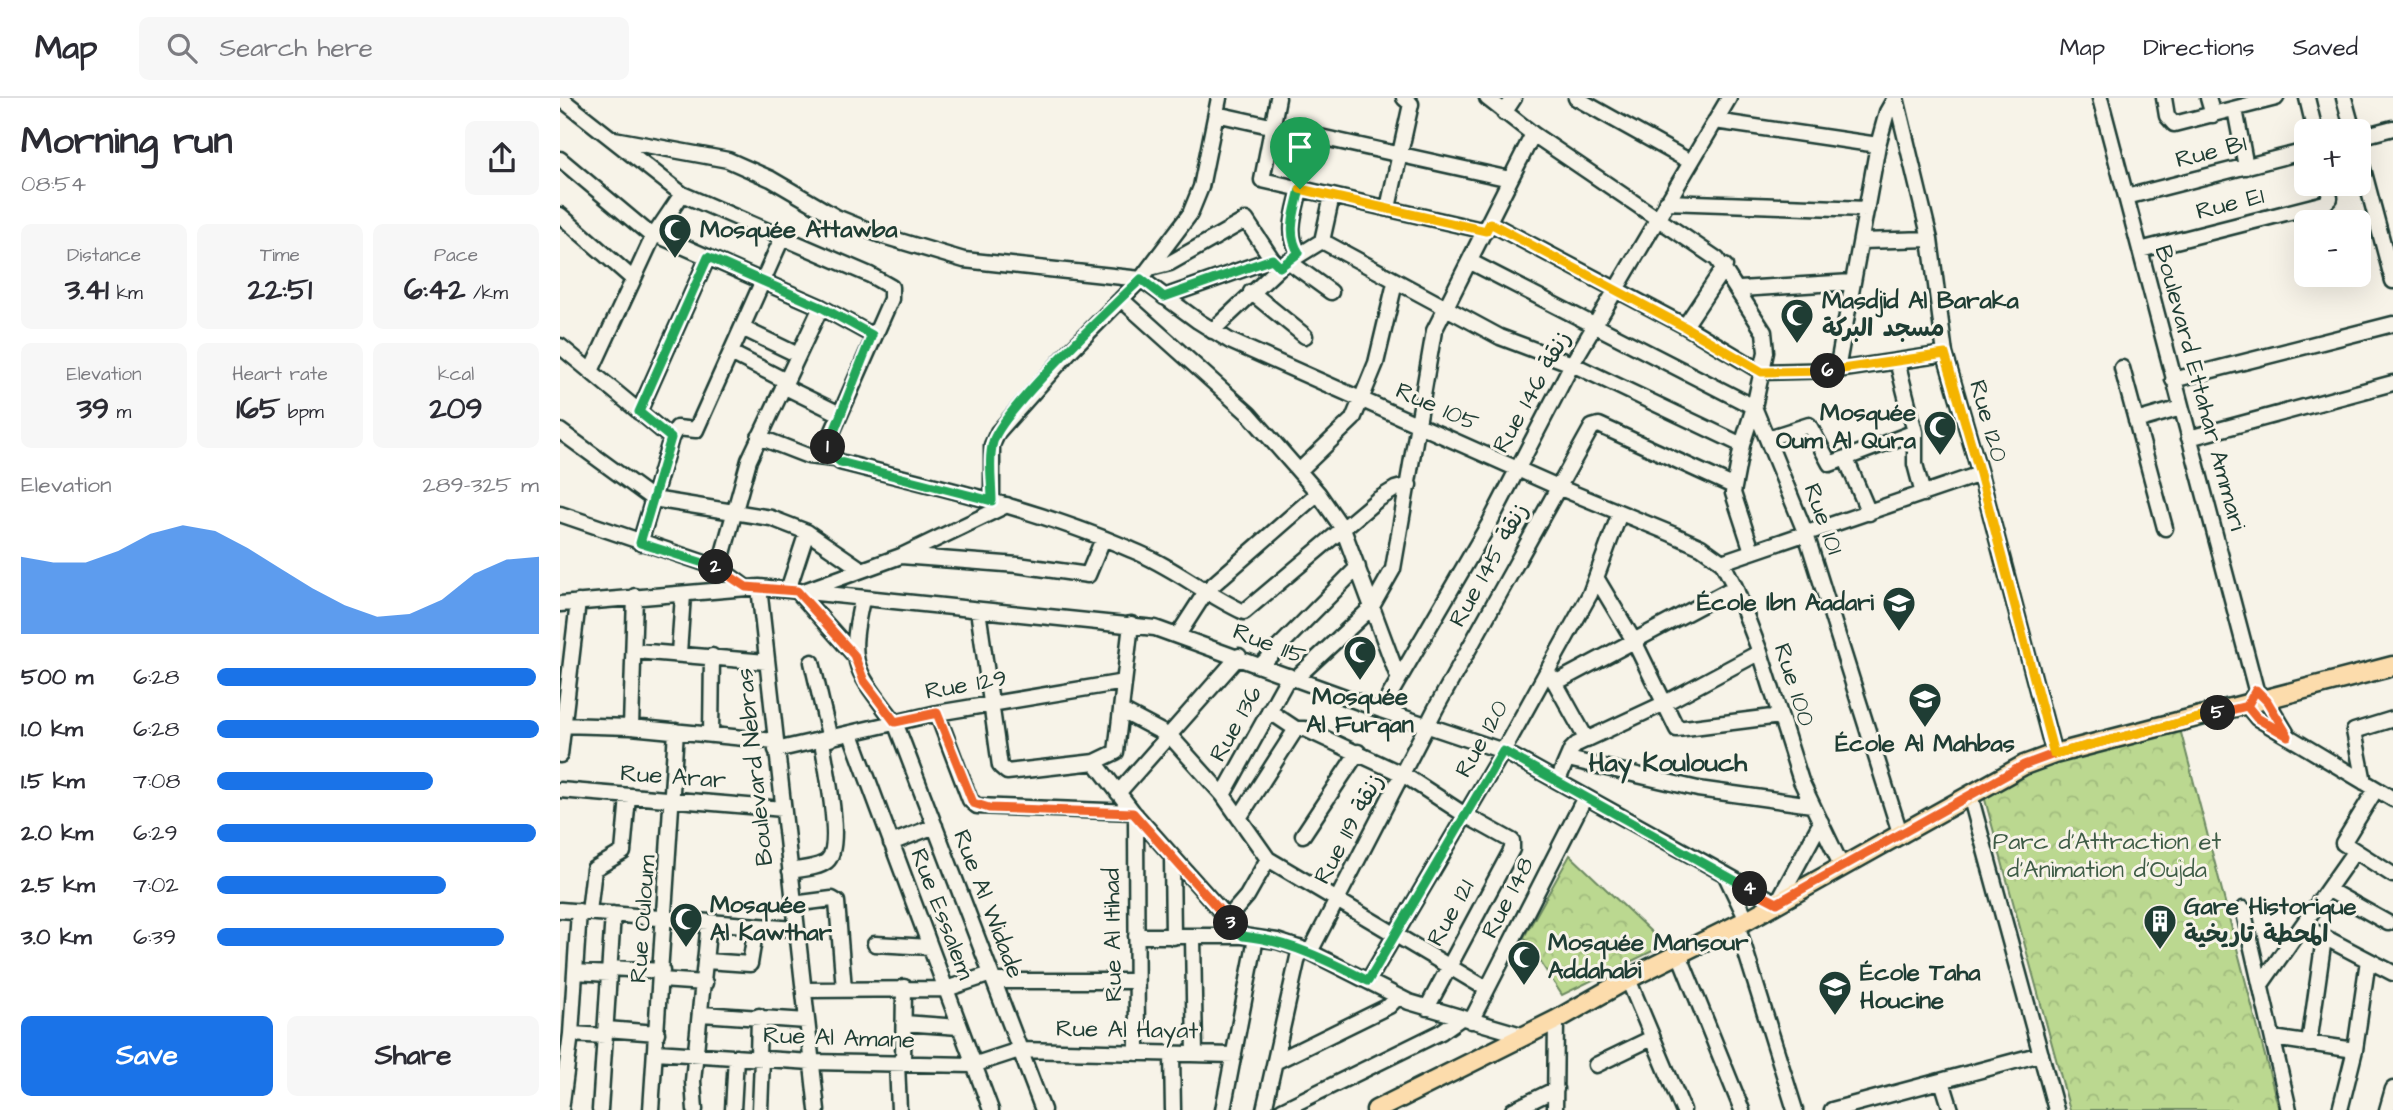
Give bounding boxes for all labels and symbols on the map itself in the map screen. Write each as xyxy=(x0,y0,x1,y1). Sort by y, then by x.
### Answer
pin xyxy=(1270,117,1330,189)
street label: Rue B1 xyxy=(2172,127,2250,177)
street label: Rue E1 xyxy=(2192,179,2268,229)
mosque icon: Mosquée Attawba xyxy=(656,211,694,260)
place label: Mosquée Attawba xyxy=(700,213,898,247)
street label: Boulevard Ettahar Ammari xyxy=(2146,242,2255,535)
place label: Masdjid Al Baraka مسجد البركة xyxy=(1822,284,2019,346)
mosque icon: Masdjid Al Baraka مسجد البركة xyxy=(1778,296,1816,345)
street label: Rue 146 زنقة xyxy=(1484,325,1580,459)
pin: 6 xyxy=(1810,354,1846,388)
street label: Rue 105 xyxy=(1390,374,1484,440)
street label: Rue 120 xyxy=(1960,376,2016,466)
place label: Mosquée Oum Al Qura xyxy=(1776,396,1917,458)
mosque icon: Mosquée Oum Al Qura xyxy=(1921,408,1959,457)
pin: 1 xyxy=(810,430,846,464)
street label: Rue 101 xyxy=(1795,479,1851,559)
street label: Rue 145 زنقة xyxy=(1441,497,1537,633)
pin: 2 xyxy=(698,550,734,584)
school or university icon: École Ibn Aadari xyxy=(1880,584,1918,633)
place label: École Ibn Aadari xyxy=(1697,586,1874,620)
street label: Rue 115 xyxy=(1228,615,1310,673)
mosque icon: Mosquée Al Furqan xyxy=(1341,633,1379,682)
street label: Rue 100 xyxy=(1765,639,1823,731)
street label: Rue 129 xyxy=(922,661,1010,709)
street label: Boulevard Nebras xyxy=(728,667,782,867)
street label: Rue 136 xyxy=(1201,680,1271,768)
place label: Mosquée Al Furqan xyxy=(1306,680,1414,742)
school or university icon: École Al Mahbas xyxy=(1906,680,1944,729)
street label: Rue 120 xyxy=(1447,694,1517,784)
pin: 5 xyxy=(2200,696,2236,730)
place label: École Al Mahbas xyxy=(1835,727,2015,761)
district label: Hay Koulouch xyxy=(1589,745,1748,784)
street label: Rue Arar xyxy=(619,756,727,798)
street label: Rue 119 زنقة xyxy=(1306,768,1392,890)
street label: Rue Al Widade xyxy=(944,825,1032,983)
park label: Parc d'Attraction et d'Animation d'Oujda xyxy=(1993,825,2221,887)
street label: Rue Essalem xyxy=(901,844,983,985)
street label: Rue 148 xyxy=(1473,852,1543,944)
street label: Rue Ouloum xyxy=(622,854,664,984)
street label: Rue Al Itihad xyxy=(1095,868,1131,1002)
pin: 4 xyxy=(1732,872,1768,906)
street label: Rue 121 xyxy=(1419,873,1483,953)
place label: Mosquée Al Kawthar xyxy=(710,888,833,950)
place label: Gare Historique المحطة تاريخية xyxy=(2184,890,2356,952)
mosque icon: Mosquée Al Kawthar xyxy=(667,900,705,949)
building icon: Gare Historique المحطة تاريخية xyxy=(2141,902,2179,951)
pin: 3 xyxy=(1214,906,1248,940)
place label: Mosquée Mansour Addahabi xyxy=(1548,926,1749,988)
mosque icon: Mosquée Mansour Addahabi xyxy=(1505,938,1543,987)
place label: École Taha Houcine xyxy=(1860,956,1981,1018)
school or university icon: École Taha Houcine xyxy=(1816,968,1854,1017)
street label: Rue Al Hayat xyxy=(1055,1012,1199,1049)
street label: Rue Al Amane xyxy=(762,1018,916,1058)

